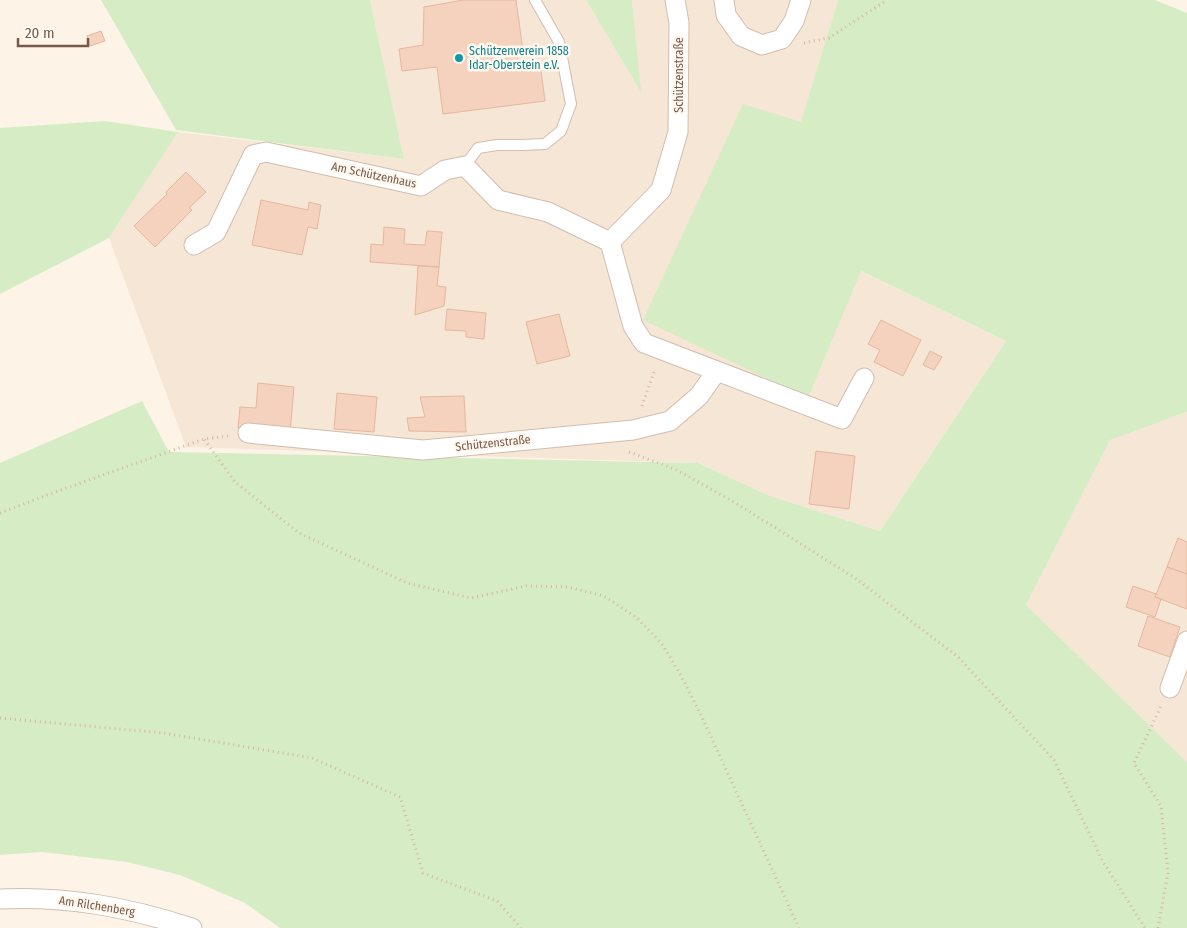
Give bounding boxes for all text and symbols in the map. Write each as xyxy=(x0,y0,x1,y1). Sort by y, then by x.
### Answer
scale bar xyxy=(18,15,88,47)
text: 20 m xyxy=(25,24,55,42)
street label: Schützenstraße xyxy=(672,37,686,113)
place label: Schützenverein 1858 Idar-Oberstein e.V. xyxy=(469,44,569,72)
marker: Schützenverein 1858 Idar-Oberstein e.V. xyxy=(453,52,465,64)
street label: Am Schützenhaus xyxy=(330,159,418,191)
street label: Schützenstraße xyxy=(455,432,531,454)
street label: Am Rilchenberg xyxy=(58,893,136,919)

